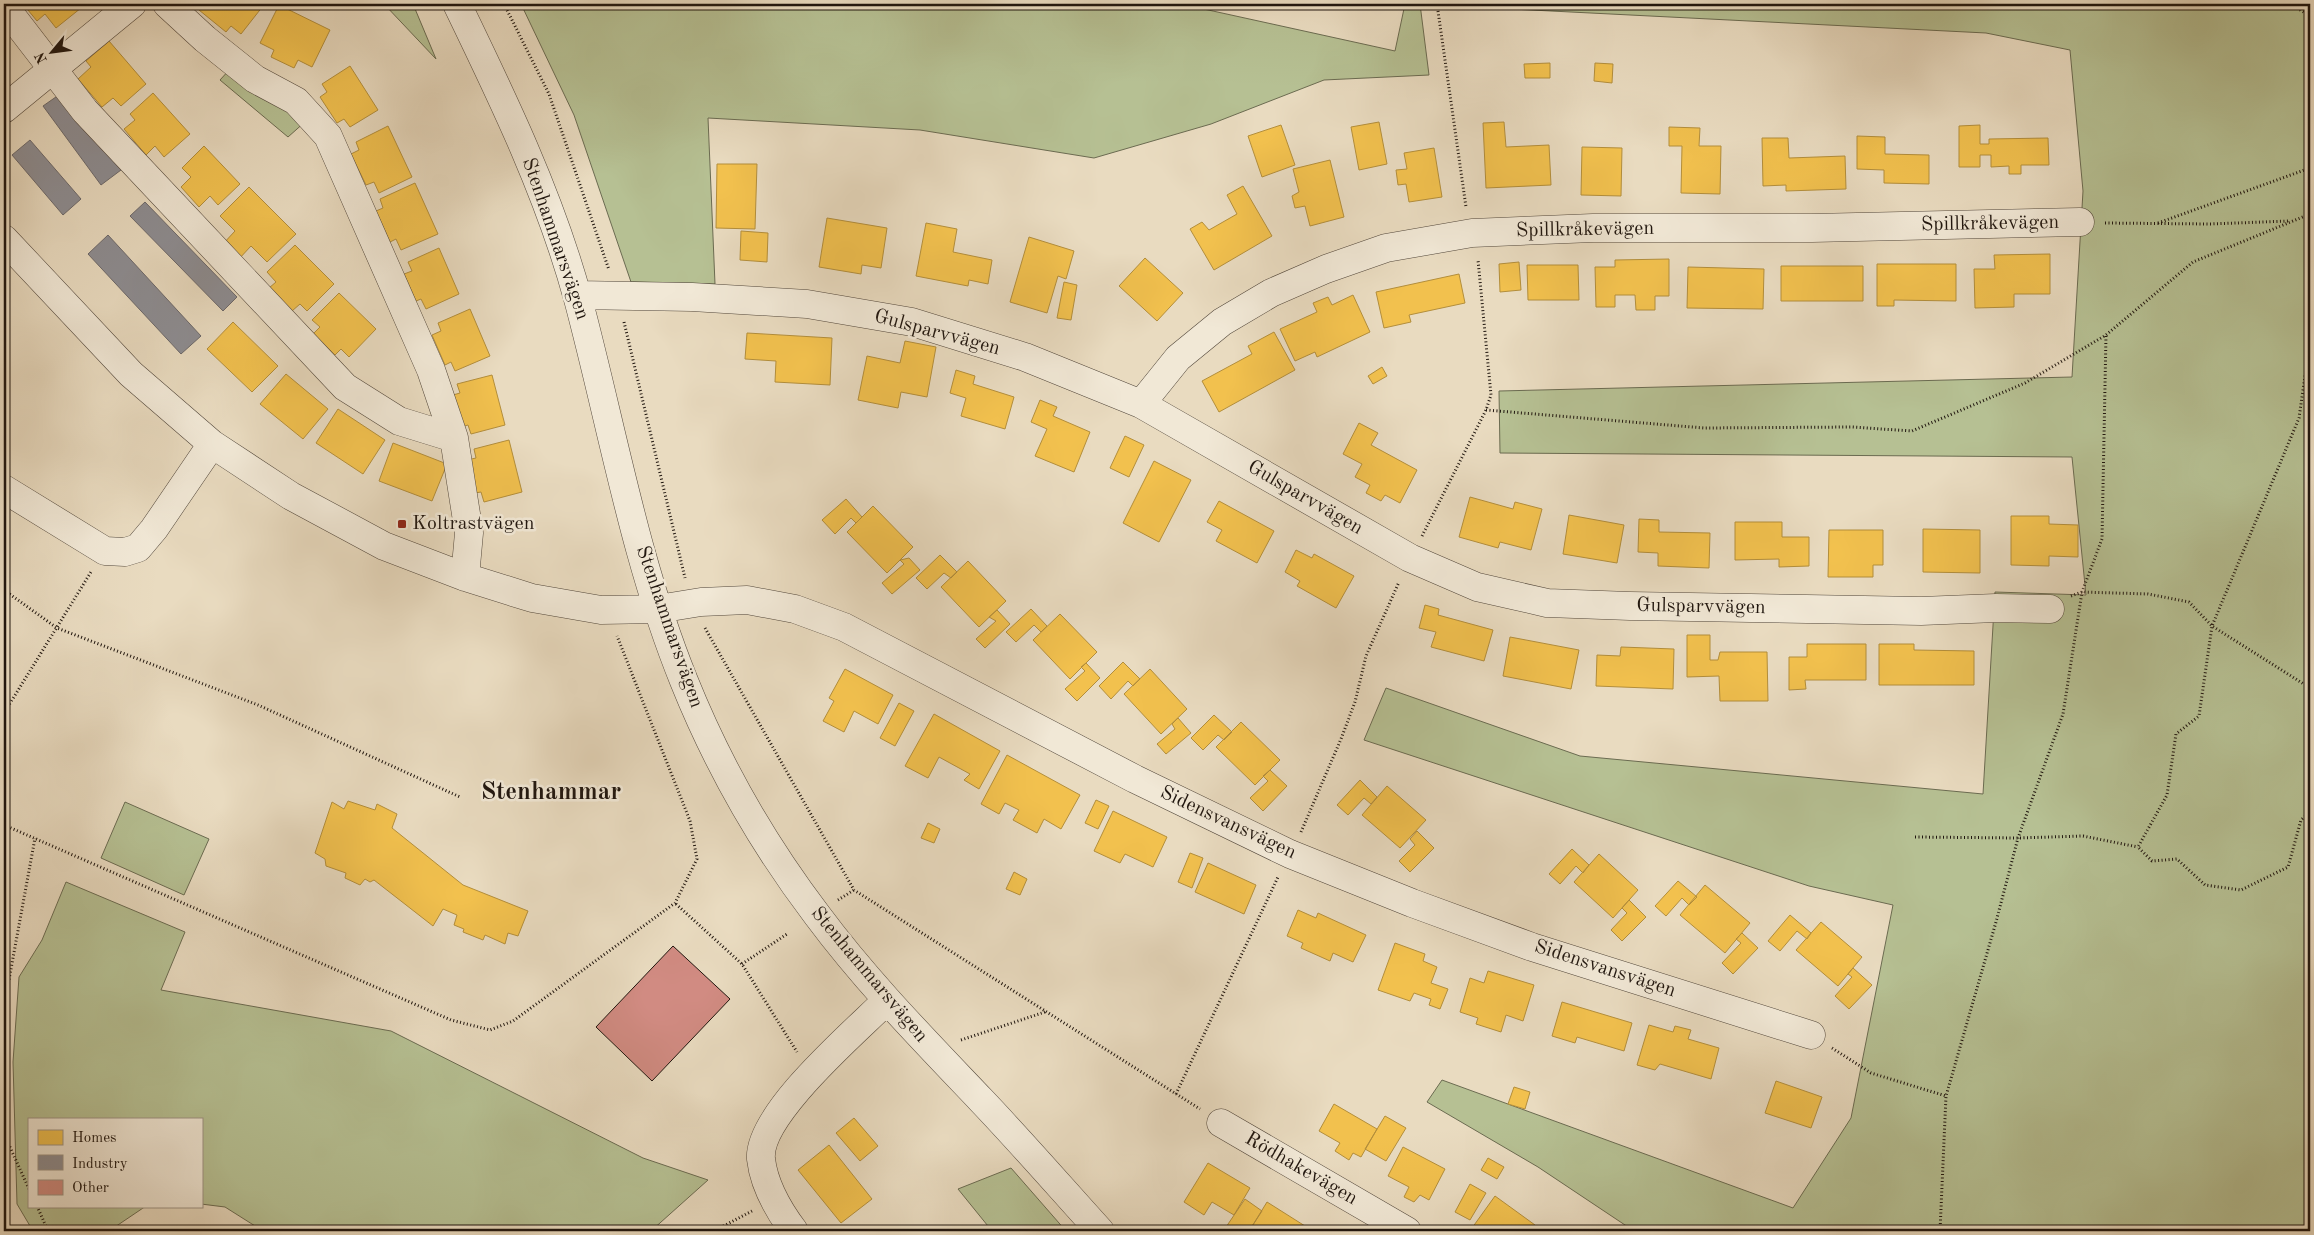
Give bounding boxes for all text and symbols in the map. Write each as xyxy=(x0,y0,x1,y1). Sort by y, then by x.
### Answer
north arrow xyxy=(28,28,78,78)
text: N xyxy=(33,49,50,66)
street label: Stenhammarsvägen xyxy=(518,155,592,323)
street label: Spillkråkevägen xyxy=(1921,213,2060,235)
street label: Spillkråkevägen xyxy=(1516,219,1655,241)
street label: Gulsparvvägen xyxy=(872,307,1002,359)
street label: Gulsparvvägen xyxy=(1244,457,1366,539)
place label: Koltrastvägen xyxy=(412,514,535,534)
marker: Koltrastvägen xyxy=(396,518,408,530)
street label: Stenhammarsvägen xyxy=(632,543,706,711)
street label: Gulsparvvägen xyxy=(1636,596,1766,618)
district label: Stenhammar xyxy=(481,780,621,805)
street label: Sidensvansvägen xyxy=(1157,783,1299,863)
street label: Stenhammarsvägen xyxy=(807,903,931,1047)
street label: Sidensvansvägen xyxy=(1532,937,1678,1001)
legend xyxy=(28,1118,202,1208)
street label: Rödhakevägen xyxy=(1241,1129,1361,1209)
text: Homes xyxy=(72,1131,117,1146)
text: Industry xyxy=(72,1157,128,1172)
text: Other xyxy=(72,1181,109,1196)

